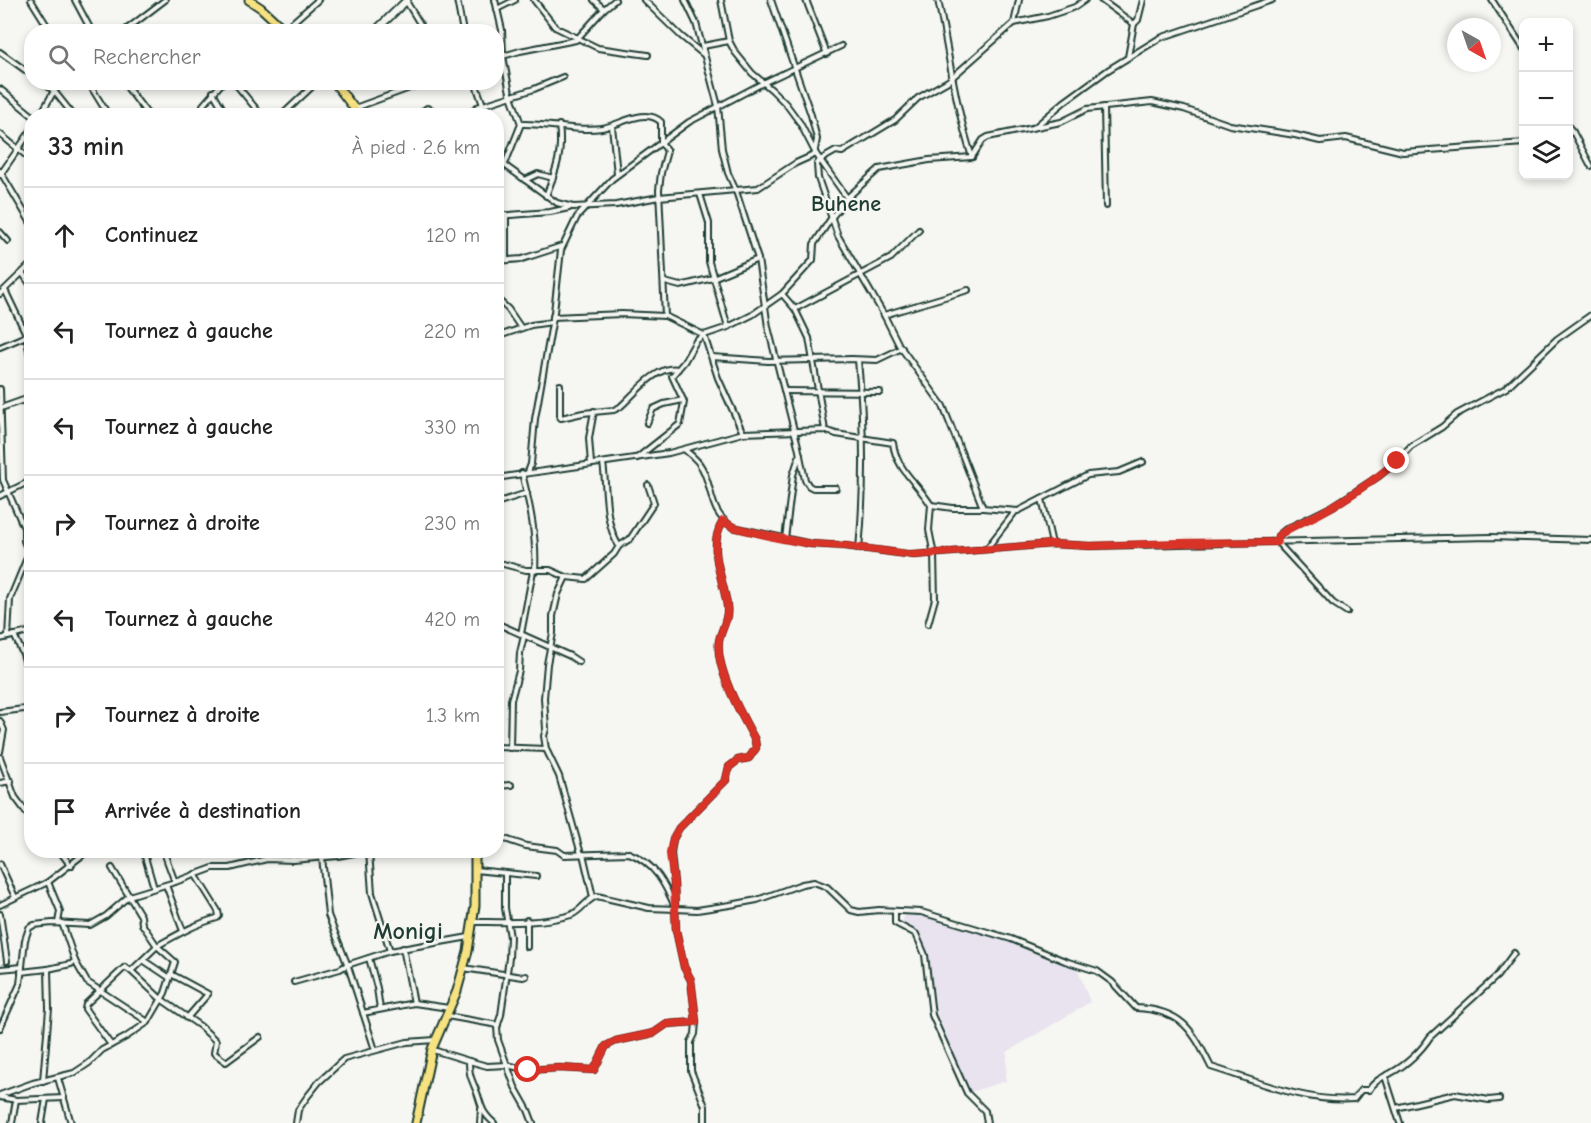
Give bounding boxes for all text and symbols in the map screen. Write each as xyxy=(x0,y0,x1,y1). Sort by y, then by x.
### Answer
north arrow xyxy=(1447,18,1501,72)
map controls xyxy=(1519,18,1573,180)
button: + xyxy=(1519,18,1573,72)
search box xyxy=(24,24,504,90)
icon: search xyxy=(45,41,78,74)
text: Rechercher xyxy=(93,44,201,70)
button: − xyxy=(1519,72,1573,126)
button: layers xyxy=(1519,126,1573,180)
text: 33 min xyxy=(48,132,124,162)
text: À pied · 2.6 km xyxy=(352,136,480,159)
district label: Buhene xyxy=(811,191,881,217)
icon: ahead xyxy=(48,219,81,252)
text: Continuez xyxy=(105,222,198,248)
text: 120 m xyxy=(426,224,480,247)
icon: left xyxy=(48,315,81,348)
text: Tournez à gauche xyxy=(105,318,273,344)
text: 220 m xyxy=(424,320,480,343)
icon: left xyxy=(48,411,81,444)
text: Tournez à gauche xyxy=(105,414,273,440)
text: 330 m xyxy=(424,416,480,439)
route end xyxy=(1383,447,1409,473)
icon: right xyxy=(48,507,81,540)
text: Tournez à droite xyxy=(105,510,260,536)
text: 230 m xyxy=(424,512,480,535)
icon: left xyxy=(48,603,81,636)
text: Tournez à gauche xyxy=(105,606,273,632)
text: 420 m xyxy=(424,608,480,631)
icon: right xyxy=(48,699,81,732)
text: Tournez à droite xyxy=(105,702,260,728)
text: 1.3 km xyxy=(426,704,480,727)
icon: arrive xyxy=(48,795,81,828)
text: Arrivée à destination xyxy=(105,798,301,824)
district label: Monigi xyxy=(373,917,443,945)
route start xyxy=(514,1056,540,1082)

